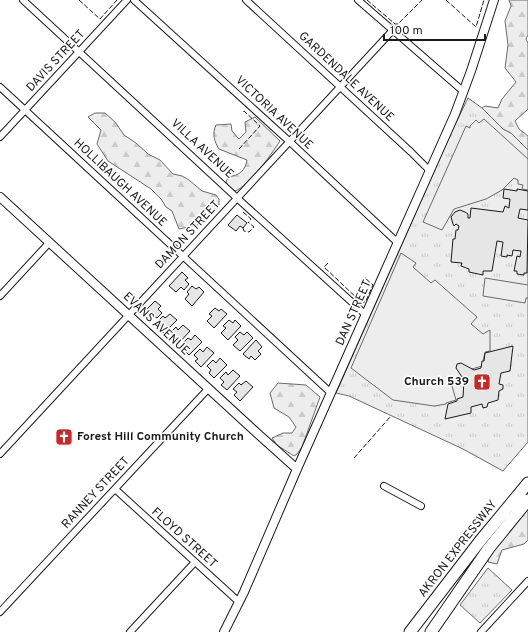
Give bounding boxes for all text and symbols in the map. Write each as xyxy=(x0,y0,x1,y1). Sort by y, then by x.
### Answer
scale bar xyxy=(384,16,485,42)
text: 100 m xyxy=(390,23,423,39)
street label: DAVIS STREET xyxy=(23,27,89,95)
street label: GARDENDALE AVENUE xyxy=(295,28,397,126)
street label: VICTORIA AVENUE xyxy=(232,73,316,153)
street label: VILLA AVENUE xyxy=(167,116,237,182)
street label: HOLLIBAUGH AVENUE xyxy=(70,136,170,230)
street label: DAMON STREET xyxy=(152,197,224,273)
street label: DAN STREET xyxy=(332,278,376,348)
street label: EVANS AVENUE xyxy=(119,289,193,359)
church icon: Church 539 xyxy=(472,372,492,392)
place label: Church 539 xyxy=(404,374,469,390)
church icon: Forest Hill Community Church xyxy=(54,427,74,447)
place label: Forest Hill Community Church xyxy=(77,429,244,445)
street label: RANNEY STREET xyxy=(59,454,133,532)
street label: AKRON EXPRESSWAY xyxy=(415,497,501,601)
street label: FLOYD STREET xyxy=(148,504,220,572)

